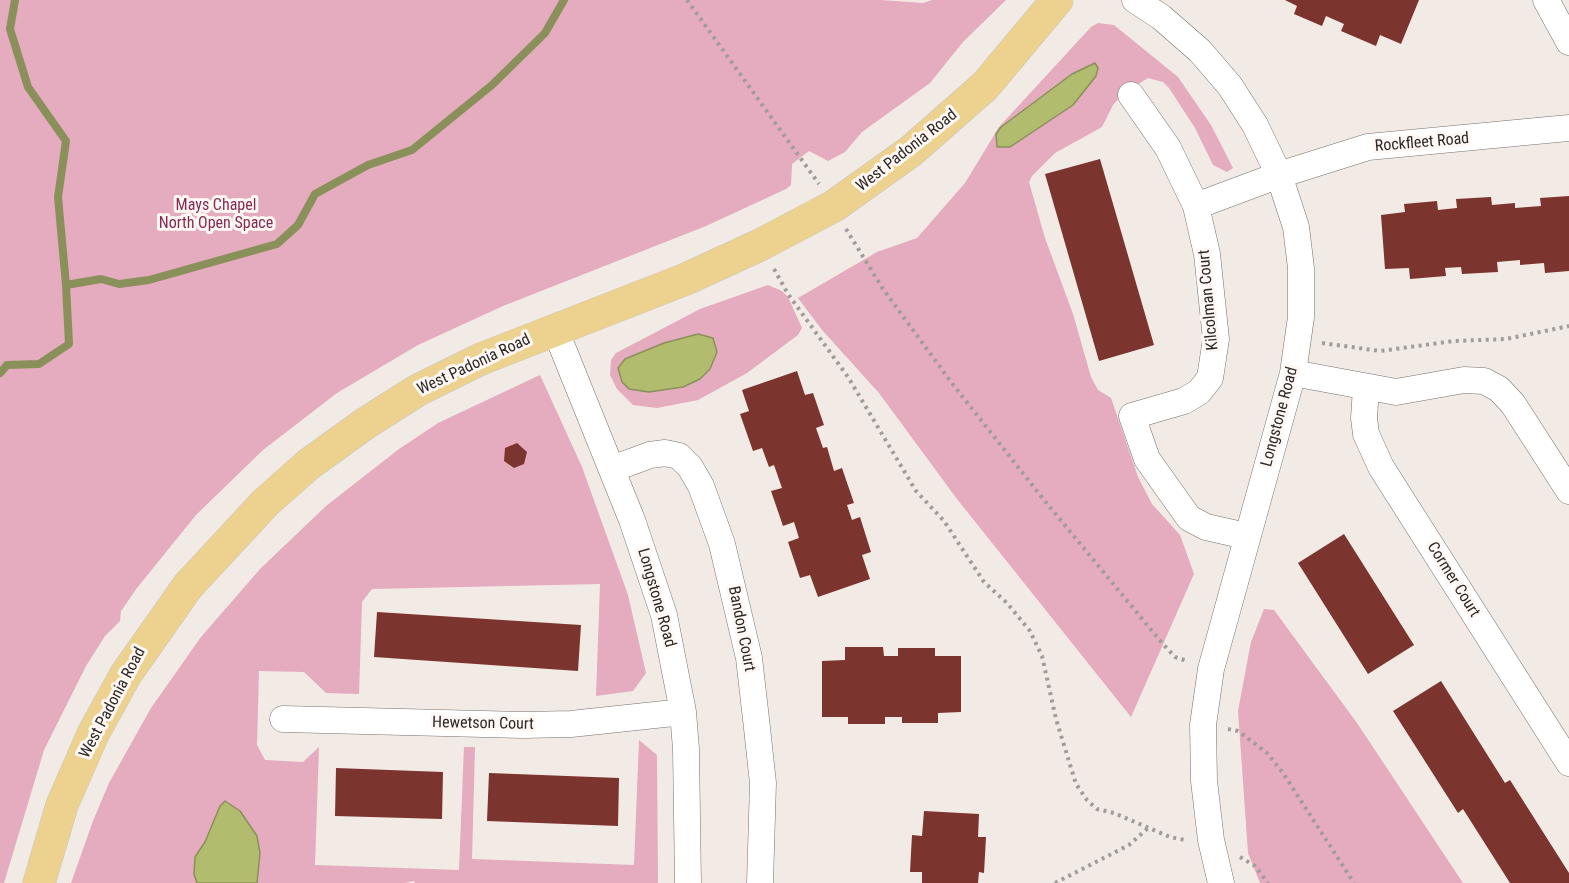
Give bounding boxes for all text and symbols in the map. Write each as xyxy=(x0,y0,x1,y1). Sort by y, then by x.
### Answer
street label: West Padonia Road xyxy=(853,106,961,196)
street label: Rockfleet Road xyxy=(1374,129,1470,157)
park label: Mays Chapel North Open Space xyxy=(159,196,273,234)
street label: Kilcolman Court xyxy=(1195,249,1223,351)
street label: West Padonia Road xyxy=(414,330,534,400)
street label: Longstone Road xyxy=(1257,365,1303,469)
street label: Cormer Court xyxy=(1422,539,1484,621)
street label: Longstone Road xyxy=(633,546,679,650)
street label: Bandon Court xyxy=(723,585,759,673)
street label: West Padonia Road xyxy=(76,644,150,762)
street label: Hewetson Court xyxy=(432,714,534,734)

